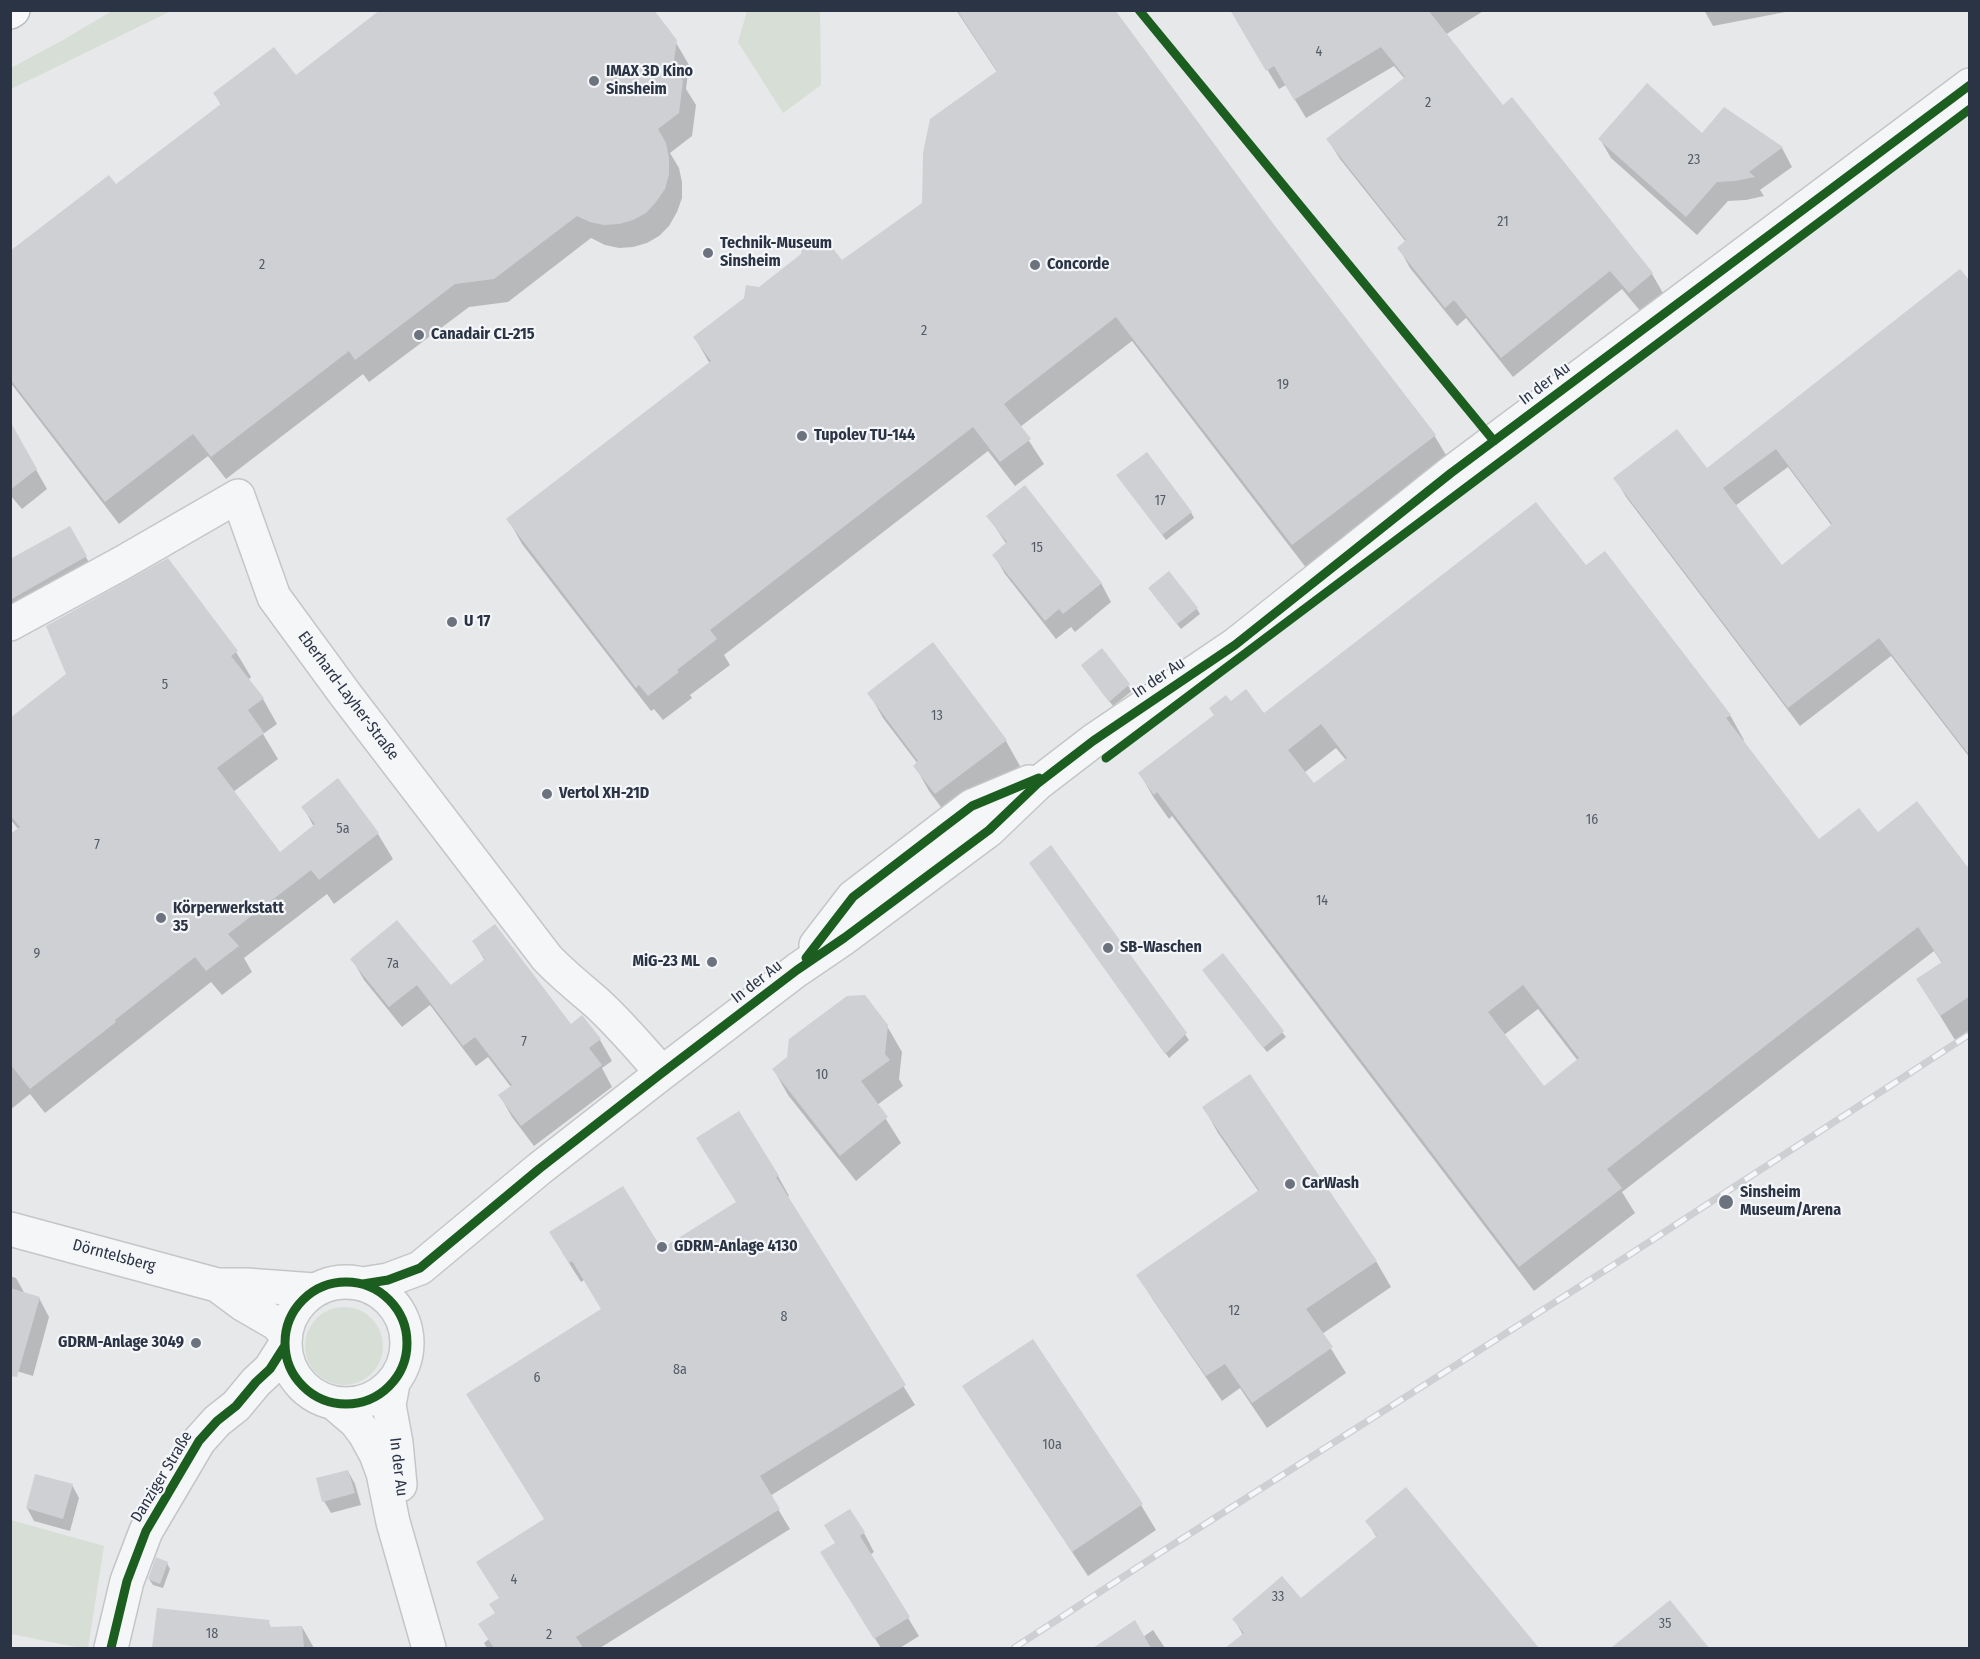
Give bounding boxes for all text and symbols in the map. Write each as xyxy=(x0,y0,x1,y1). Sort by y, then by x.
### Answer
house number: 4 xyxy=(1316,44,1322,60)
place label: IMAX 3D Kino Sinsheim xyxy=(606,62,693,100)
marker: IMAX 3D Kino Sinsheim xyxy=(587,74,601,88)
house number: 2 xyxy=(1425,95,1431,111)
house number: 23 xyxy=(1688,152,1700,168)
house number: 21 xyxy=(1497,214,1509,230)
place label: Technik-Museum Sinsheim xyxy=(720,234,832,272)
marker: Technik-Museum Sinsheim xyxy=(701,246,715,260)
place label: Concorde xyxy=(1047,255,1109,275)
house number: 2 xyxy=(259,257,265,273)
marker: Concorde xyxy=(1028,258,1042,272)
house number: 2 xyxy=(921,323,927,339)
place label: Canadair CL-215 xyxy=(431,325,535,345)
marker: Canadair CL-215 xyxy=(412,328,426,342)
street label: In der Au xyxy=(1516,359,1574,409)
house number: 19 xyxy=(1277,377,1289,393)
place label: Tupolev TU-144 xyxy=(814,426,915,446)
marker: Tupolev TU-144 xyxy=(795,429,809,443)
house number: 17 xyxy=(1154,493,1166,509)
house number: 15 xyxy=(1031,540,1043,556)
place label: U 17 xyxy=(464,612,490,632)
marker: U 17 xyxy=(445,615,459,629)
street label: Eberhard-Layher-Straße xyxy=(293,628,403,764)
street label: In der Au xyxy=(1129,654,1189,702)
house number: 5 xyxy=(162,677,168,693)
house number: 13 xyxy=(931,708,943,724)
place label: Vertol XH-21D xyxy=(559,784,649,804)
marker: Vertol XH-21D xyxy=(540,787,554,801)
house number: 16 xyxy=(1586,812,1598,828)
house number: 5a xyxy=(336,821,350,837)
house number: 7 xyxy=(94,837,100,853)
house number: 14 xyxy=(1316,893,1328,909)
place label: Körperwerkstatt 35 xyxy=(173,899,284,937)
marker: Körperwerkstatt 35 xyxy=(154,911,168,925)
place label: SB-Waschen xyxy=(1120,938,1202,958)
marker: SB-Waschen xyxy=(1101,941,1115,955)
house number: 9 xyxy=(34,946,40,962)
place label: MiG-23 ML xyxy=(632,952,700,972)
marker: MiG-23 ML xyxy=(705,955,719,969)
house number: 7a xyxy=(387,956,399,972)
street label: In der Au xyxy=(728,956,786,1008)
house number: 7 xyxy=(521,1034,527,1050)
house number: 10 xyxy=(816,1067,828,1083)
place label: CarWash xyxy=(1302,1174,1359,1194)
marker: CarWash xyxy=(1283,1177,1297,1191)
place label: Sinsheim Museum/Arena xyxy=(1740,1183,1841,1221)
marker: Sinsheim Museum/Arena xyxy=(1717,1193,1735,1211)
street label: Dörntelsberg xyxy=(70,1236,158,1276)
place label: GDRM-Anlage 4130 xyxy=(674,1237,798,1257)
marker: GDRM-Anlage 4130 xyxy=(655,1240,669,1254)
house number: 12 xyxy=(1228,1303,1240,1319)
house number: 8 xyxy=(781,1309,787,1325)
place label: GDRM-Anlage 3049 xyxy=(58,1333,184,1353)
marker: GDRM-Anlage 3049 xyxy=(189,1336,203,1350)
house number: 8a xyxy=(673,1362,687,1378)
house number: 6 xyxy=(534,1370,540,1386)
street label: Danziger Straße xyxy=(127,1428,197,1526)
street label: In der Au xyxy=(385,1437,411,1497)
house number: 10a xyxy=(1042,1437,1062,1453)
house number: 4 xyxy=(511,1572,517,1588)
house number: 33 xyxy=(1272,1589,1284,1605)
house number: 35 xyxy=(1659,1616,1671,1632)
house number: 18 xyxy=(206,1626,218,1642)
house number: 2 xyxy=(546,1627,552,1643)

